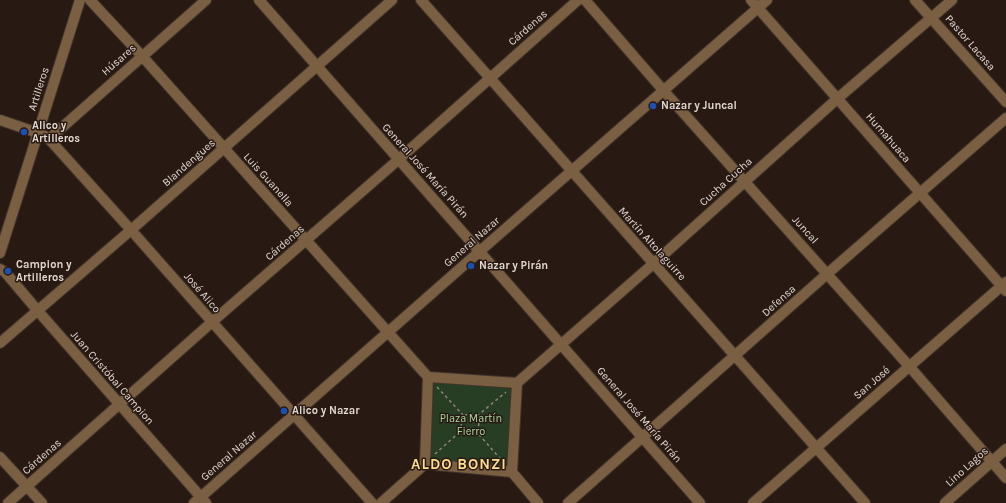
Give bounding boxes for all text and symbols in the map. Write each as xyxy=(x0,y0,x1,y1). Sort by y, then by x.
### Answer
street label: Cárdenas xyxy=(506,7,550,49)
street label: Pastor Lacasa xyxy=(942,12,998,74)
street label: Húsares xyxy=(99,41,139,79)
street label: Artilleros xyxy=(26,65,52,113)
place label: Nazar y Juncal xyxy=(661,99,737,113)
marker: Nazar y Juncal xyxy=(648,101,658,111)
street label: Humahuaca xyxy=(863,110,913,166)
place label: Alico y Artilleros xyxy=(32,119,80,145)
street label: General José María Pirán xyxy=(379,121,471,221)
marker: Alico y Artilleros xyxy=(19,127,29,137)
street label: Blandengues xyxy=(160,136,218,190)
street label: Luis Guanella xyxy=(240,150,296,210)
street label: Cucha Cucha xyxy=(697,155,755,209)
street label: Martín Altolaguirre xyxy=(615,204,689,284)
street label: Juncal xyxy=(789,213,821,247)
street label: General Nazar xyxy=(441,214,503,270)
street label: Cárdenas xyxy=(263,222,307,264)
place label: Campion y Artilleros xyxy=(16,258,72,284)
place label: Nazar y Pirán xyxy=(479,259,548,273)
marker: Nazar y Pirán xyxy=(466,261,476,271)
marker: Campion y Artilleros xyxy=(3,266,13,276)
street label: José Alico xyxy=(181,270,223,316)
street label: Defensa xyxy=(759,282,799,320)
street label: Juan Cristóbal Campion xyxy=(68,328,156,428)
street label: General José María Pirán xyxy=(594,364,684,466)
street label: San José xyxy=(851,364,893,402)
place label: Alico y Nazar xyxy=(292,404,360,418)
marker: Alico y Nazar xyxy=(279,406,289,416)
park label: Plaza Martín Fierro xyxy=(440,412,502,438)
street label: General Nazar xyxy=(198,428,260,484)
street label: Cárdenas xyxy=(20,436,64,478)
street label: Lino Lagos xyxy=(943,444,991,490)
district label: ALDO BONZI xyxy=(411,456,507,474)

